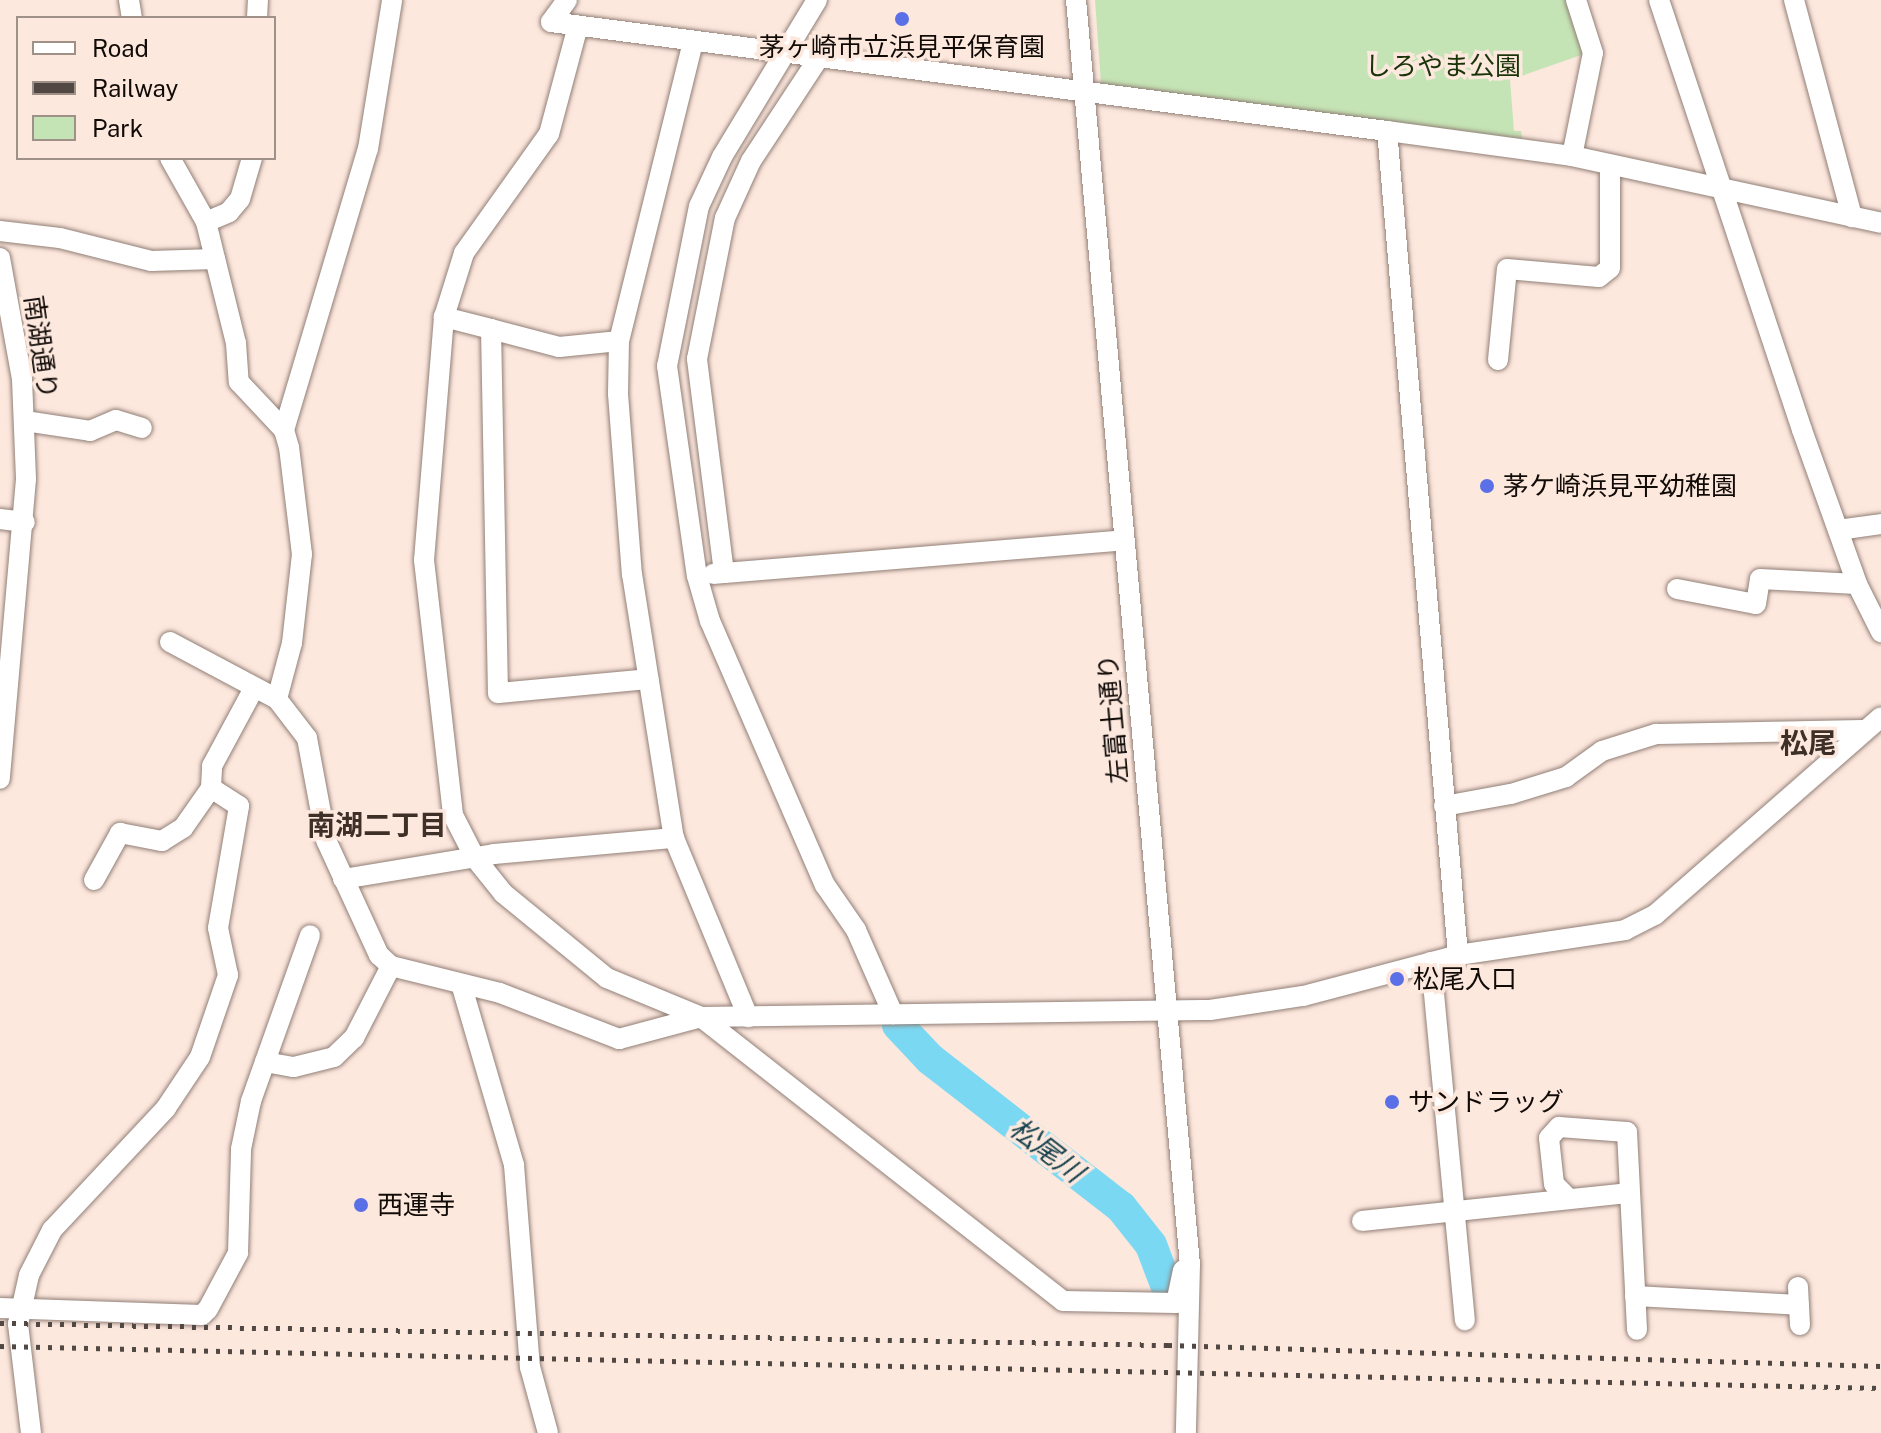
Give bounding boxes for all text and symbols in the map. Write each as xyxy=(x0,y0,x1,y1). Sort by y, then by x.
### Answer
marker: 茅ヶ崎市立浜見平保育園 xyxy=(893,10,911,28)
legend xyxy=(16,16,276,160)
place label: 茅ヶ崎市立浜見平保育園 xyxy=(759,31,1045,63)
text: Road xyxy=(92,34,149,62)
park label: しろやま公園 xyxy=(1365,50,1521,82)
text: Railway xyxy=(92,74,178,102)
text: Park xyxy=(92,114,143,142)
street label: 南湖通り xyxy=(18,293,64,401)
place label: 茅ケ崎浜見平幼稚園 xyxy=(1503,470,1737,502)
marker: 茅ケ崎浜見平幼稚園 xyxy=(1478,477,1496,495)
street label: 左富士通り xyxy=(1092,653,1134,785)
district label: 松尾 xyxy=(1780,726,1836,760)
district label: 南湖二丁目 xyxy=(307,808,447,842)
place label: 松尾入口 xyxy=(1413,963,1517,995)
marker: 松尾入口 xyxy=(1388,970,1406,988)
place label: サンドラッグ xyxy=(1408,1086,1564,1118)
marker: サンドラッグ xyxy=(1383,1093,1401,1111)
water label: 松尾川 xyxy=(1004,1111,1090,1189)
place label: 西運寺 xyxy=(377,1189,455,1221)
marker: 西運寺 xyxy=(352,1196,370,1214)

